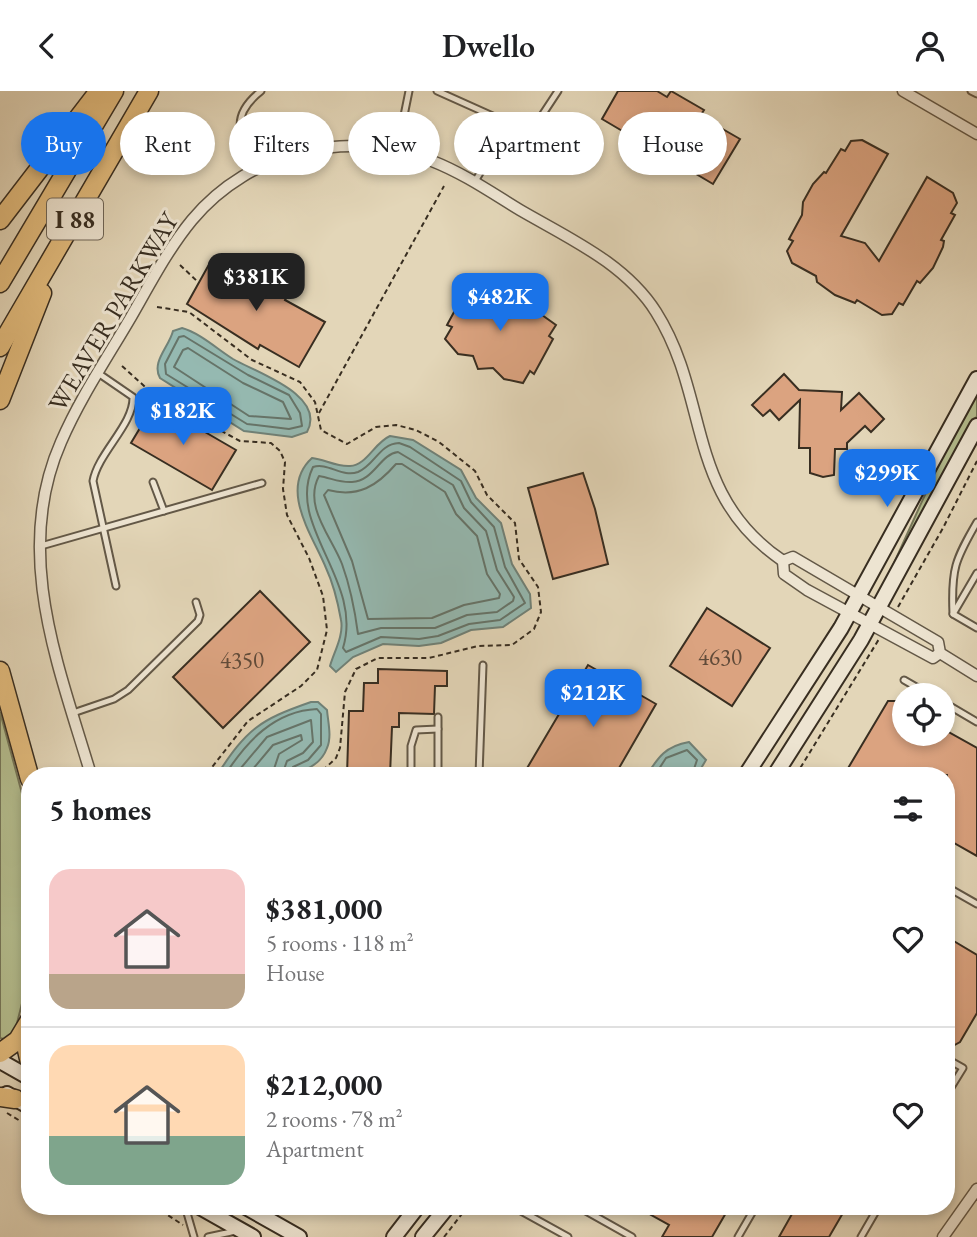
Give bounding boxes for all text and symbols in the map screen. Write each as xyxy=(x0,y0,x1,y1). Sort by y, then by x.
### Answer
text: Dwello xyxy=(442,25,535,67)
icon: back xyxy=(28,27,66,65)
icon: person xyxy=(911,27,949,65)
chip: Buy xyxy=(21,112,106,175)
chip: Rent xyxy=(120,112,215,175)
chip: Filters xyxy=(229,112,334,175)
chip: New xyxy=(348,112,440,175)
chip: Apartment xyxy=(454,112,604,175)
chip: House xyxy=(618,112,727,175)
road number: I 88 xyxy=(47,198,103,239)
street label: WEAVER PARKWAY xyxy=(40,205,187,418)
pin: $381K xyxy=(207,253,305,313)
text: $381K xyxy=(224,261,288,291)
pin: $482K xyxy=(451,273,549,333)
text: $482K xyxy=(468,281,532,311)
pin: $182K xyxy=(134,387,232,447)
text: $182K xyxy=(151,395,215,425)
pin: $299K xyxy=(838,449,936,509)
text: $299K xyxy=(855,457,919,487)
house number: 4630 xyxy=(698,642,742,672)
house number: 4350 xyxy=(220,645,264,675)
pin: $212K xyxy=(544,669,642,729)
text: $212K xyxy=(561,677,625,707)
map controls xyxy=(892,683,955,746)
button: locate xyxy=(892,683,955,746)
text: 5 homes xyxy=(49,790,151,829)
icon: filters xyxy=(889,790,927,828)
text: $381,000 xyxy=(266,889,382,928)
icon: home xyxy=(105,897,189,981)
icon: heart xyxy=(889,920,927,958)
text: 5 rooms · 118 m² xyxy=(266,928,414,958)
text: House xyxy=(266,958,325,988)
text: $212,000 xyxy=(266,1065,382,1104)
icon: home xyxy=(105,1073,189,1157)
icon: heart xyxy=(889,1096,927,1134)
text: 2 rooms · 78 m² xyxy=(266,1104,403,1134)
text: Apartment xyxy=(266,1134,364,1164)

